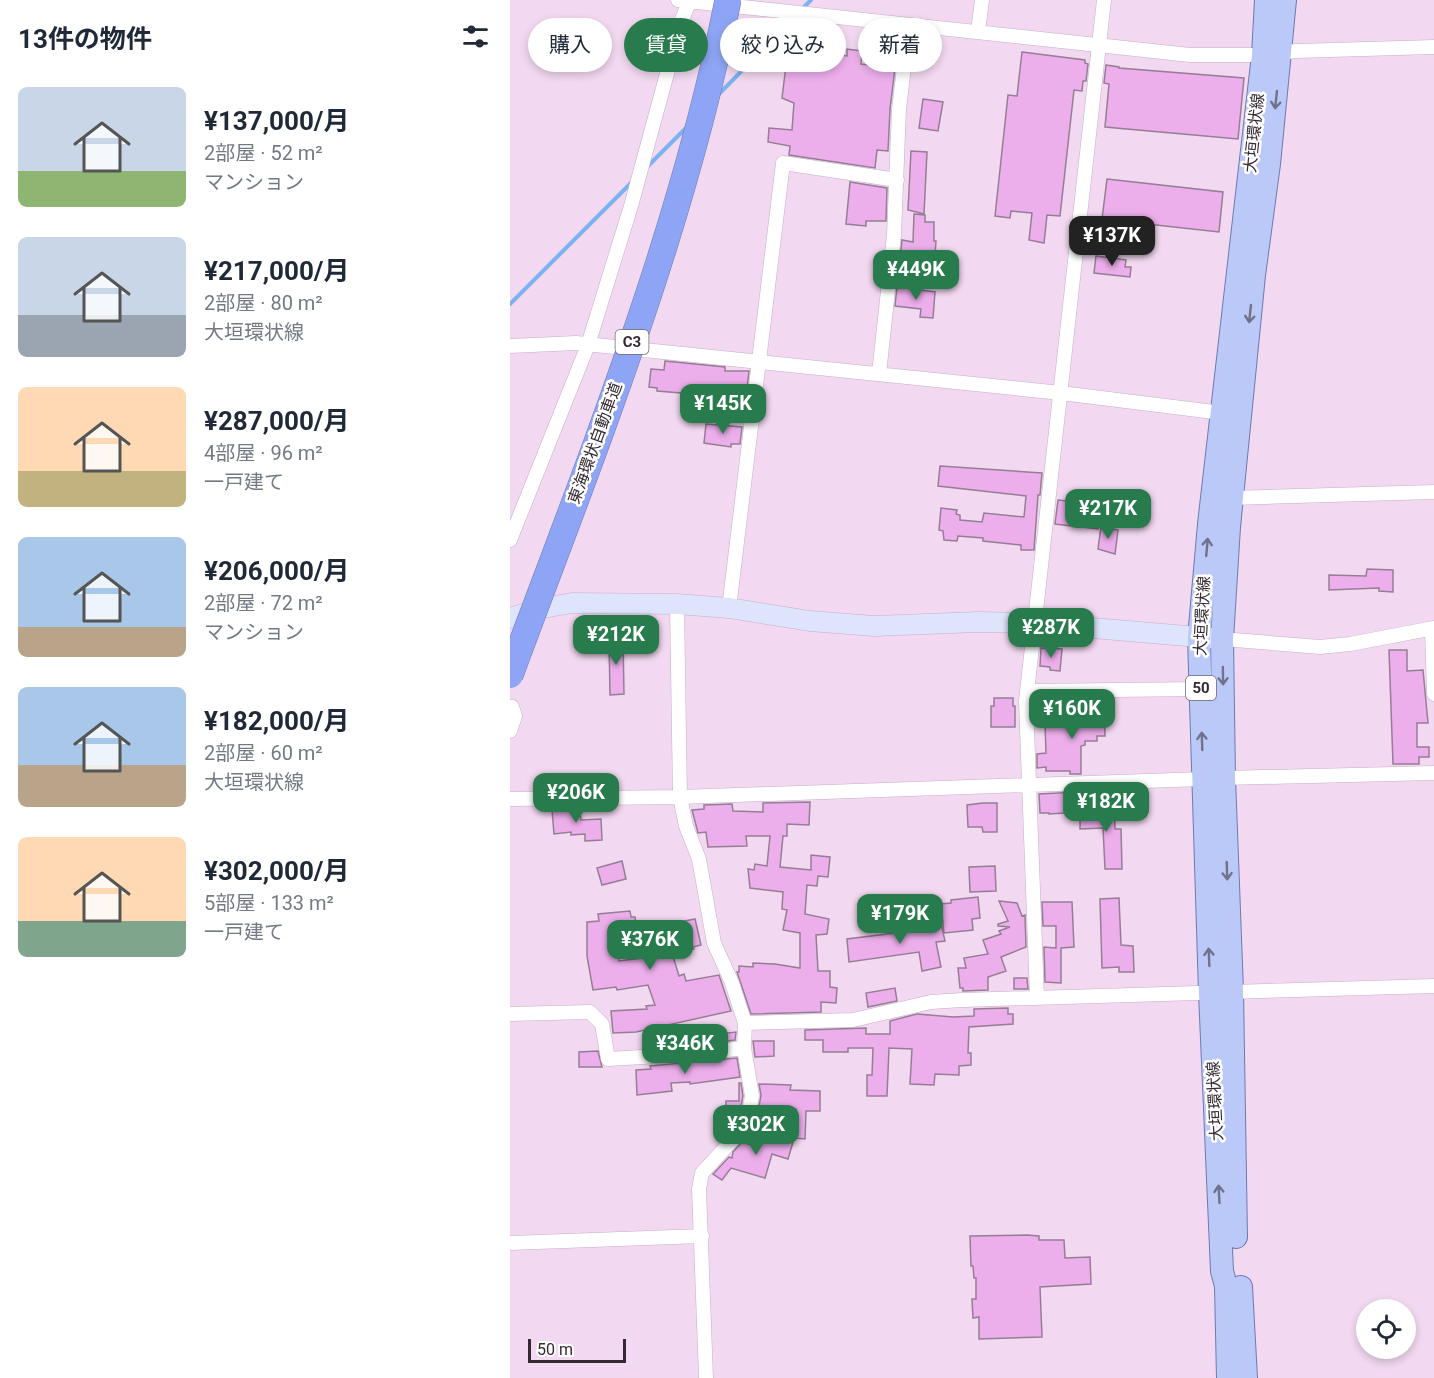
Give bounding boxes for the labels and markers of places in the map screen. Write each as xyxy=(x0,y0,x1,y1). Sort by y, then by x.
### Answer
pin: ¥137K xyxy=(1070,216,1154,267)
pin: ¥449K xyxy=(874,250,958,301)
pin: ¥145K xyxy=(681,384,765,435)
pin: ¥217K xyxy=(1066,489,1150,540)
pin: ¥287K xyxy=(1009,608,1093,659)
pin: ¥212K xyxy=(574,615,658,666)
pin: ¥160K xyxy=(1030,689,1114,740)
pin: ¥206K xyxy=(534,773,618,824)
pin: ¥182K xyxy=(1064,782,1148,833)
pin: ¥179K xyxy=(858,894,942,945)
pin: ¥376K xyxy=(608,920,692,971)
pin: ¥346K xyxy=(643,1024,727,1075)
pin: ¥302K xyxy=(714,1105,798,1156)

